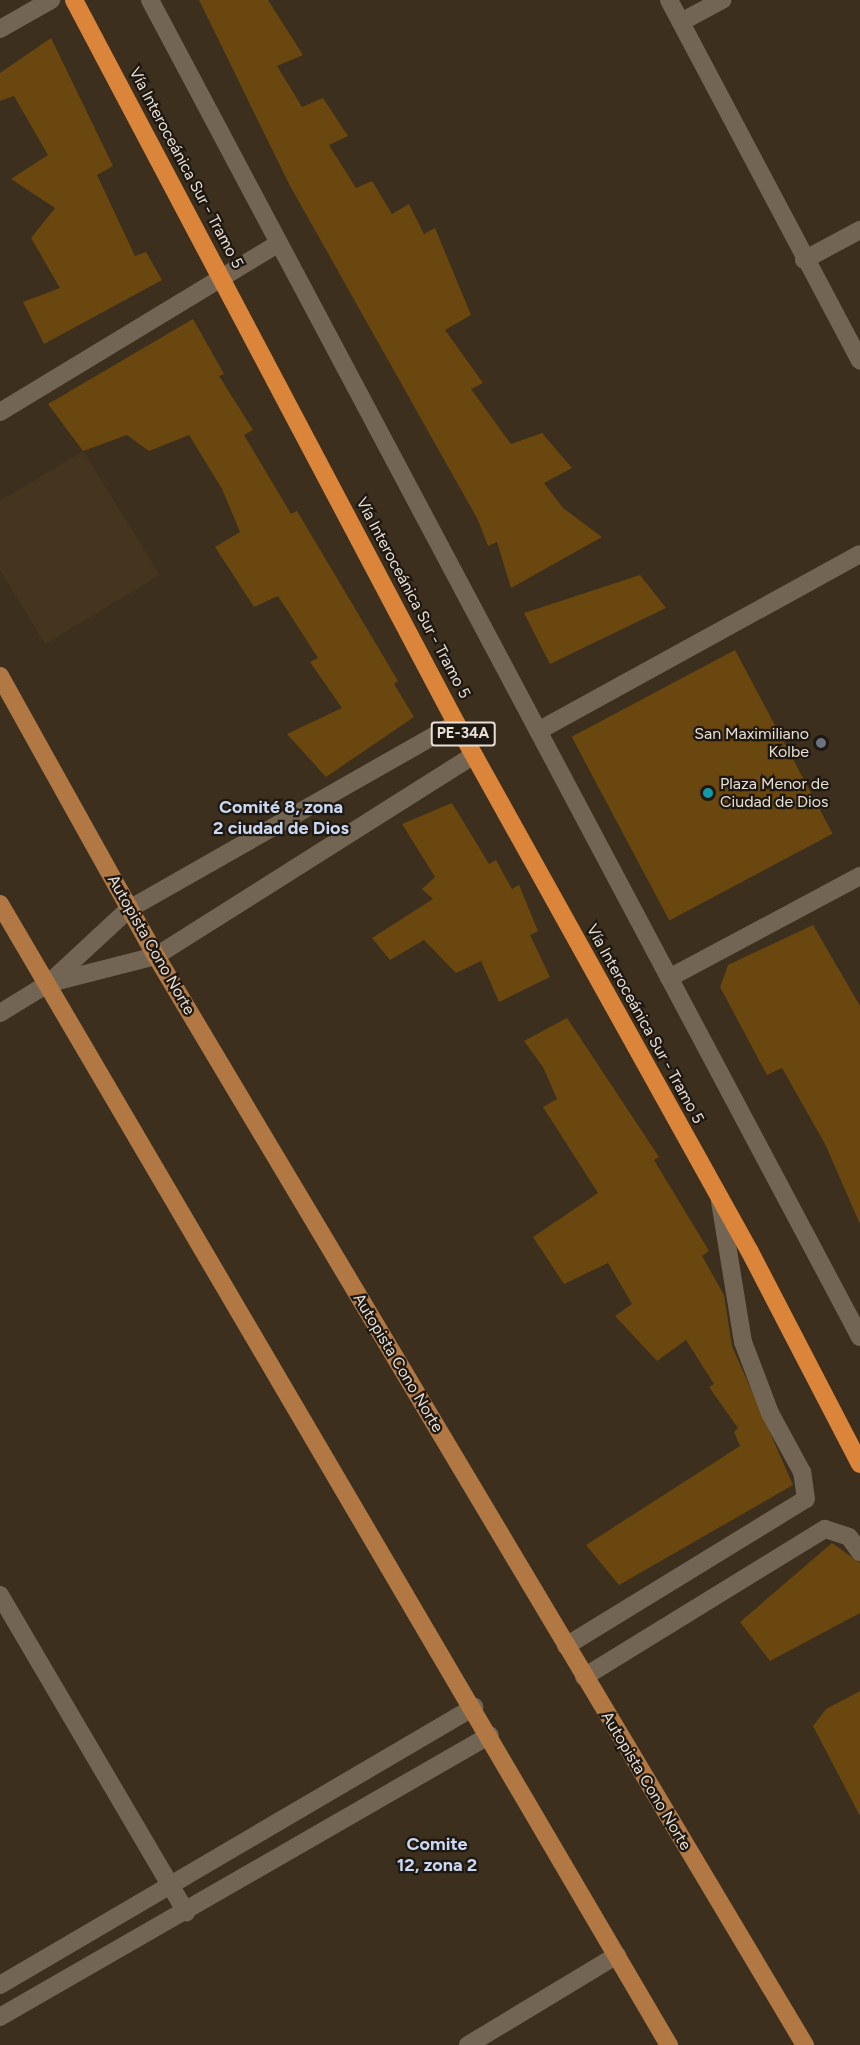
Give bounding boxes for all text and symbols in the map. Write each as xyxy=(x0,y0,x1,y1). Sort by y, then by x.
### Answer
street label: Vía Interoceánica Sur - Tramo 5 xyxy=(125,64,247,272)
street label: Vía Interoceánica Sur - Tramo 5 xyxy=(352,494,474,702)
road number: PE-34A xyxy=(430,722,496,746)
place label: San Maximiliano Kolbe xyxy=(694,724,809,762)
marker: San Maximiliano Kolbe xyxy=(814,736,828,750)
place label: Plaza Menor de Ciudad de Dios xyxy=(720,774,829,812)
marker: Plaza Menor de Ciudad de Dios xyxy=(701,786,715,800)
district label: Comité 8, zona 2 ciudad de Dios xyxy=(213,797,349,840)
street label: Autopista Cono Norte xyxy=(103,872,199,1018)
street label: Vía Interoceánica Sur - Tramo 5 xyxy=(582,921,708,1127)
street label: Autopista Cono Norte xyxy=(349,1290,447,1436)
street label: Autopista Cono Norte xyxy=(597,1708,695,1854)
district label: Comite 12, zona 2 xyxy=(397,1834,477,1876)

